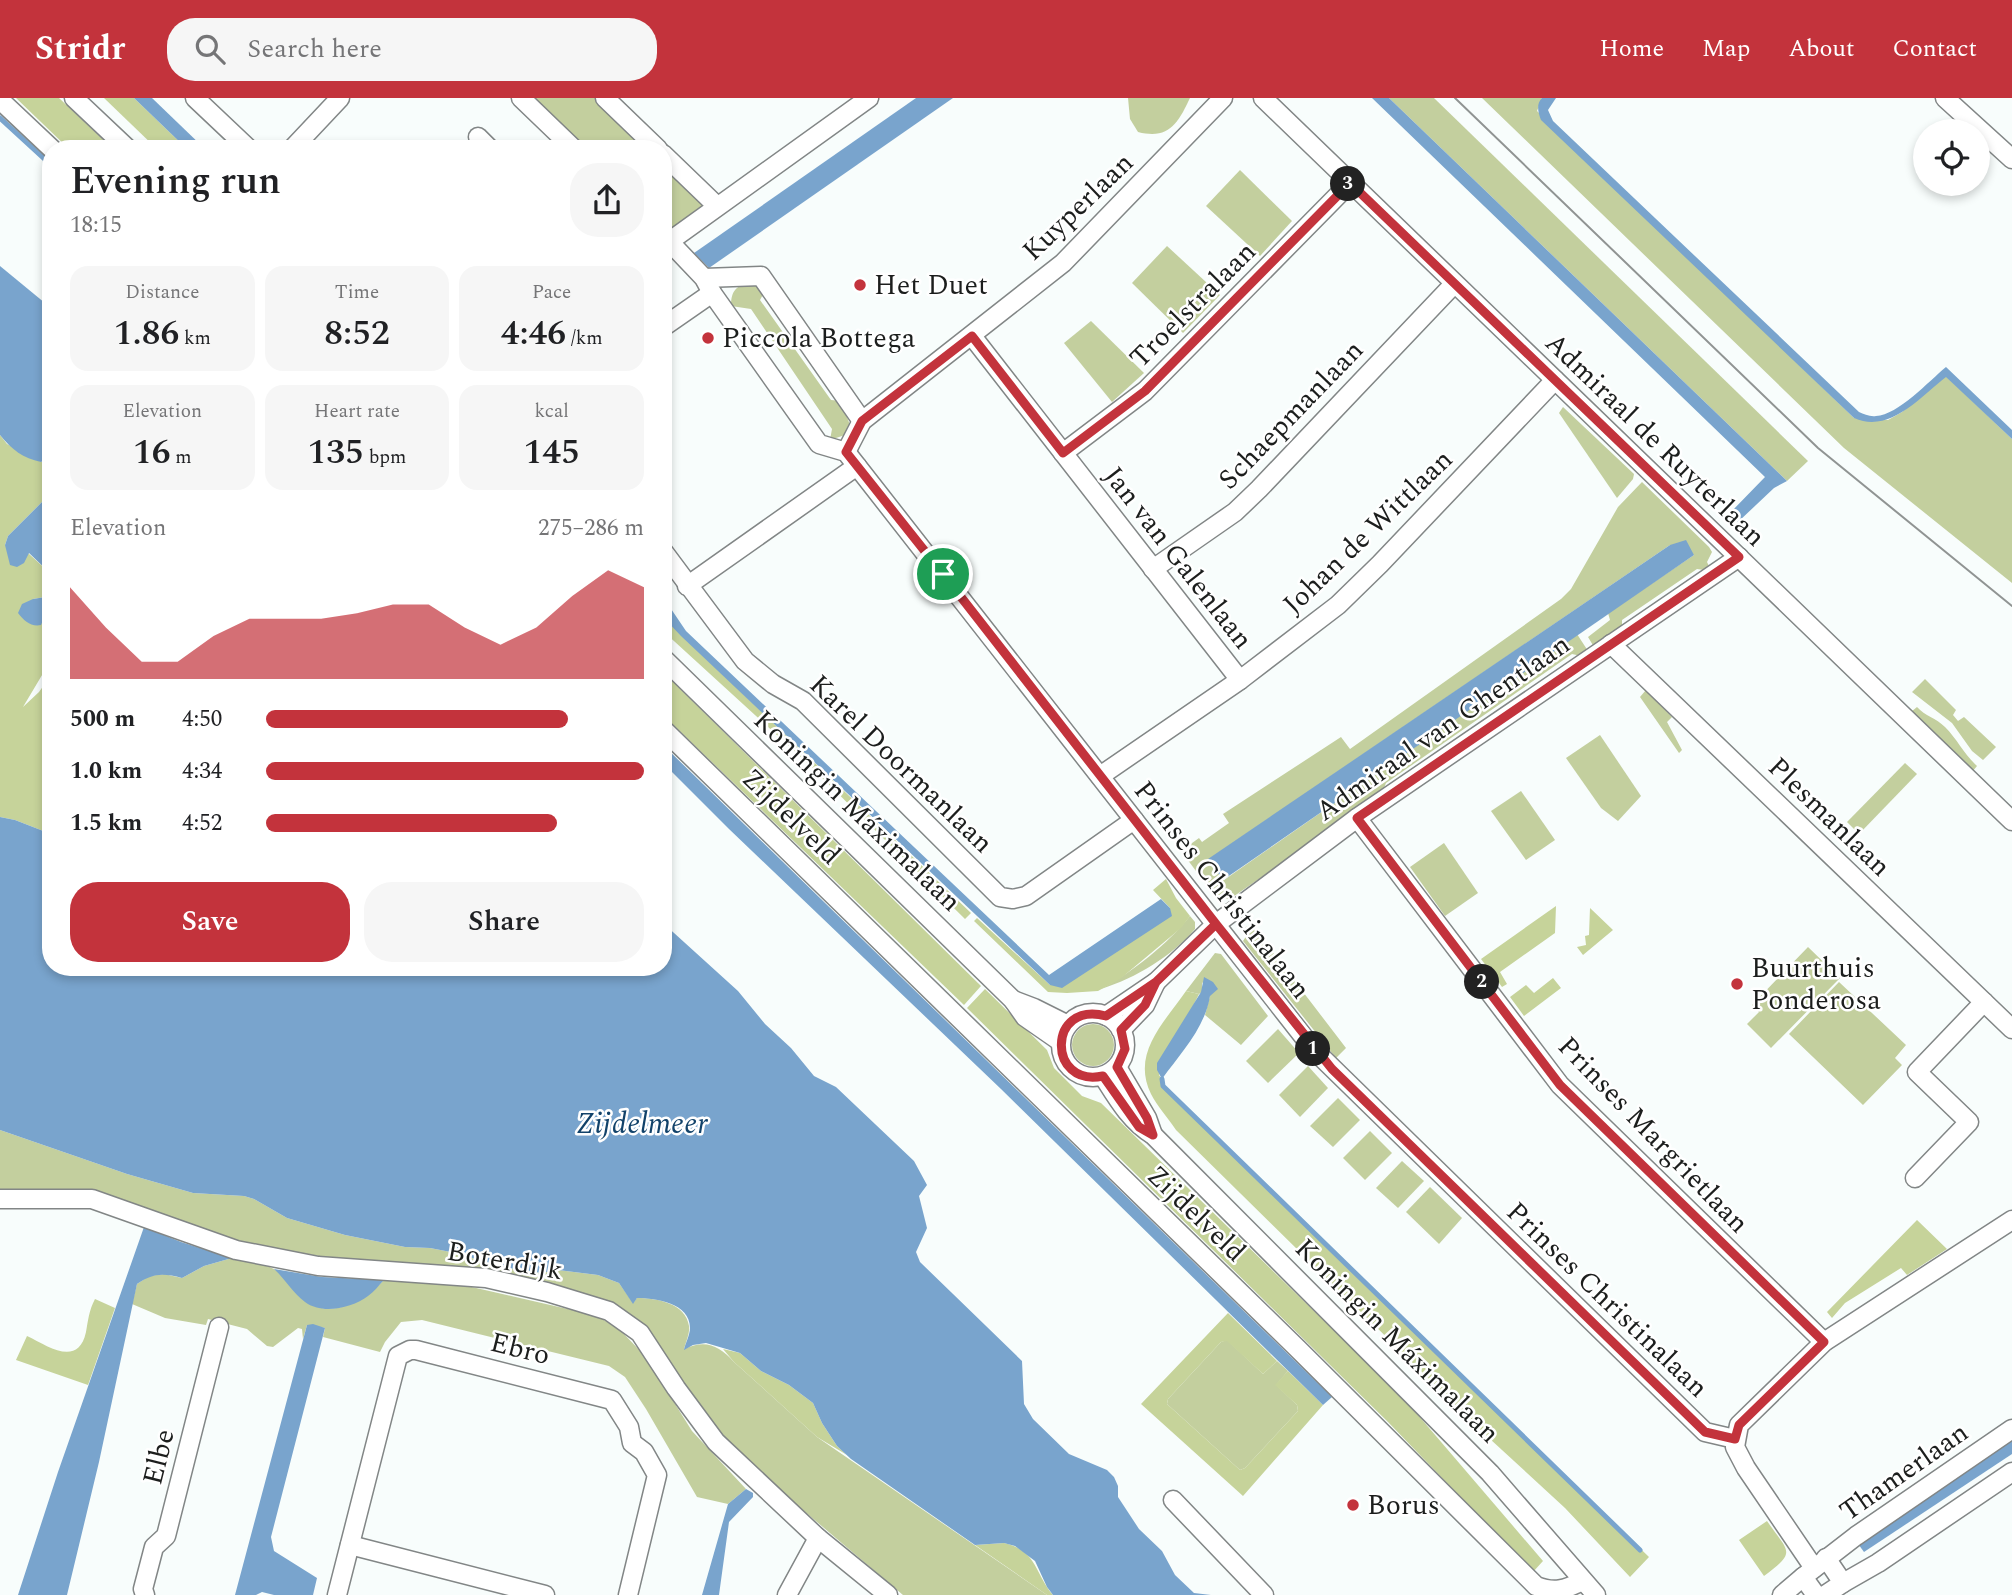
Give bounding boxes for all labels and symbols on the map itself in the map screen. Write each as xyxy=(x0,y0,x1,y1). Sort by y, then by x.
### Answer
street label: Kuyperlaan xyxy=(1012,143,1144,271)
pin: 3 xyxy=(1330,166,1366,202)
street label: Troelstralaan xyxy=(1119,231,1267,379)
place label: Het Duet xyxy=(874,264,988,307)
marker: Het Duet xyxy=(852,277,868,293)
place label: Piccola Bottega xyxy=(722,317,916,360)
street label: Admiraal de Ruyterlaan xyxy=(1535,323,1775,557)
marker: Piccola Bottega xyxy=(700,330,716,346)
street label: Schaepmanlaan xyxy=(1208,330,1374,500)
street label: Johan de Wittlaan xyxy=(1273,439,1463,625)
street label: Jan van Galenlaan xyxy=(1093,457,1263,659)
pin xyxy=(913,544,973,604)
street label: Admiraal van Ghentlaan xyxy=(1307,624,1579,832)
street label: Karel Doormanlaan xyxy=(799,664,1003,864)
street label: Koningin Máximalaan xyxy=(743,700,971,922)
street label: Plesmanlaan xyxy=(1757,747,1901,887)
street label: Zijdelveld xyxy=(731,758,851,876)
street label: Prinses Christinalaan xyxy=(1123,772,1321,1008)
place label: Buurthuis Ponderosa xyxy=(1751,947,1881,1022)
pin: 2 xyxy=(1464,964,1500,1000)
marker: Buurthuis Ponderosa xyxy=(1729,976,1745,992)
street label: Prinses Margrietlaan xyxy=(1547,1026,1759,1244)
pin: 1 xyxy=(1296,1032,1330,1066)
water label: Zijdelmeer xyxy=(576,1101,708,1147)
street label: Zijdelveld xyxy=(1136,1155,1256,1273)
street label: Prinses Christinalaan xyxy=(1496,1192,1718,1408)
street label: Koningin Máximalaan xyxy=(1284,1228,1510,1454)
street label: Boterdijk xyxy=(444,1230,566,1292)
street label: Ebro xyxy=(486,1321,554,1377)
street label: Thamerlaan xyxy=(1830,1412,1978,1532)
street label: Elbe xyxy=(131,1425,187,1489)
place label: Borus xyxy=(1367,1484,1440,1527)
marker: Borus xyxy=(1345,1497,1361,1513)

